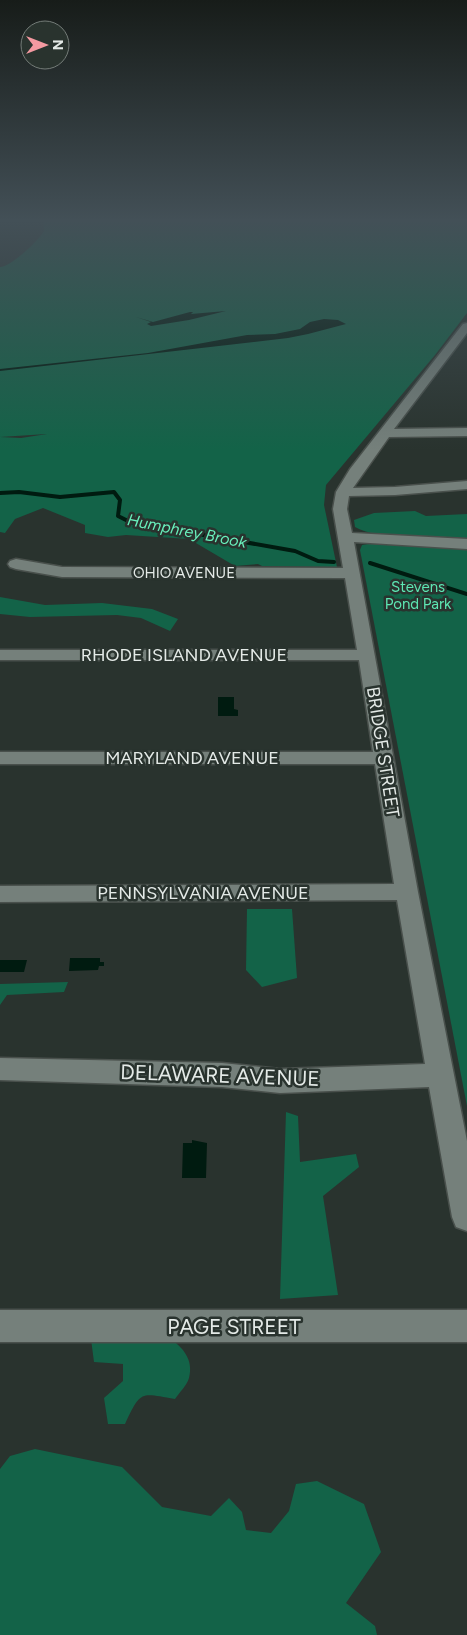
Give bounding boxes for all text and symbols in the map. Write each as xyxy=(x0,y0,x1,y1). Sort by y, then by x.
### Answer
north arrow xyxy=(20,20,70,70)
text: N xyxy=(49,40,66,50)
water label: Humphrey Brook xyxy=(126,510,249,552)
street label: OHIO AVENUE xyxy=(133,564,235,582)
park label: Stevens Pond Park xyxy=(385,578,452,613)
street label: RHODE ISLAND AVENUE xyxy=(81,644,287,666)
street label: BRIDGE STREET xyxy=(362,685,404,819)
street label: MARYLAND AVENUE xyxy=(105,747,279,769)
street label: PENNSYLVANIA AVENUE xyxy=(97,882,309,904)
street label: DELAWARE AVENUE xyxy=(120,1059,320,1091)
street label: PAGE STREET xyxy=(167,1314,301,1339)

